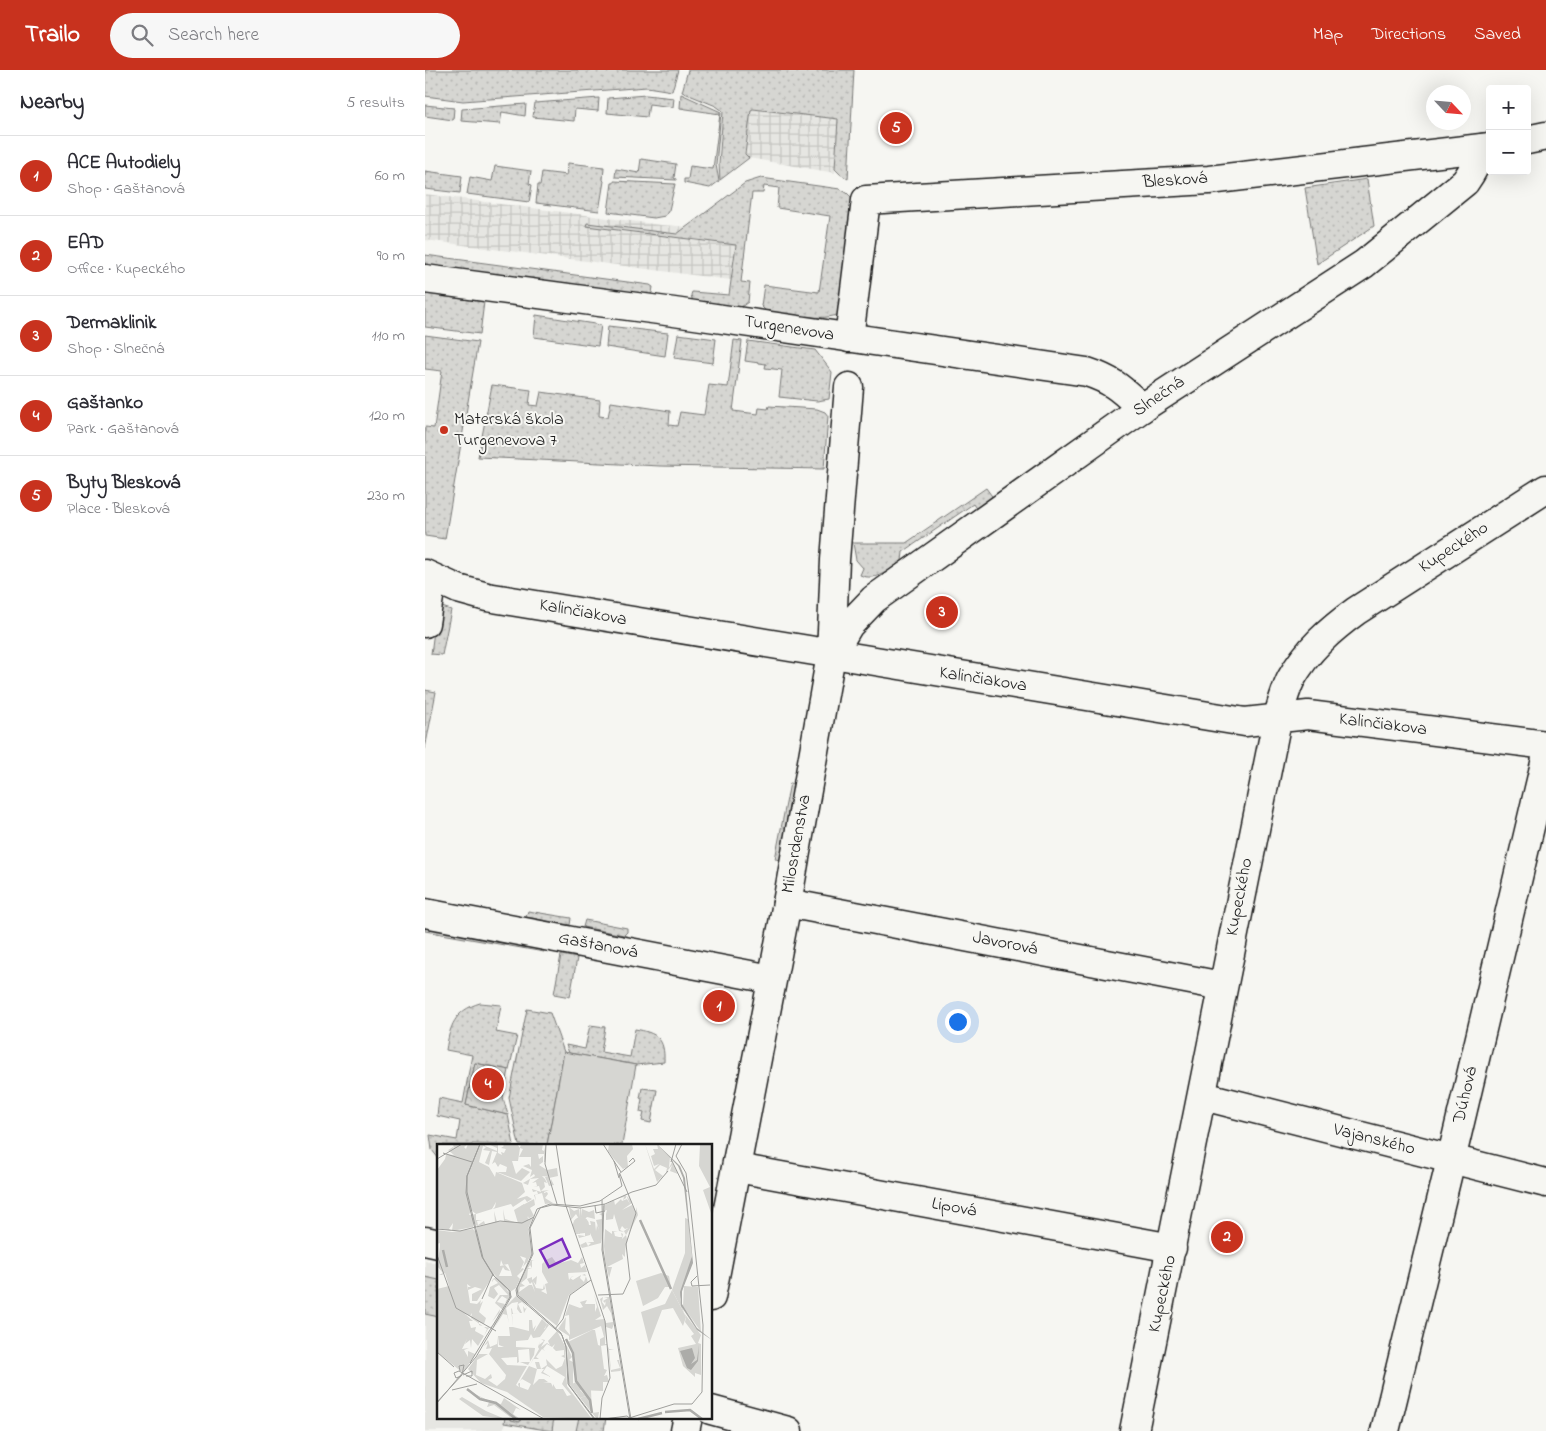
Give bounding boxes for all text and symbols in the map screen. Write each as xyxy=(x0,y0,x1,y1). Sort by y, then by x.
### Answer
search box xyxy=(110,13,460,58)
text: Trailo xyxy=(25,18,80,53)
icon: search xyxy=(128,21,156,49)
text: Search here xyxy=(168,22,259,49)
text: Map xyxy=(1313,22,1343,48)
text: Directions xyxy=(1371,22,1446,48)
text: Saved xyxy=(1474,22,1521,48)
north arrow xyxy=(1426,85,1471,130)
map controls xyxy=(1486,85,1531,175)
button: + xyxy=(1486,85,1531,130)
text: Nearby xyxy=(20,88,84,118)
text: 5 results xyxy=(346,91,405,115)
pin: 5 xyxy=(880,109,912,147)
button: − xyxy=(1486,130,1531,175)
text: ACE Autodiely xyxy=(67,150,181,177)
text: 1 xyxy=(33,164,39,188)
text: 60 m xyxy=(375,164,405,188)
street label: Blesková xyxy=(1141,166,1208,196)
text: Shop · Gaštanová xyxy=(67,177,185,201)
text: EAD xyxy=(67,230,104,257)
text: 2 xyxy=(32,244,40,268)
text: 90 m xyxy=(377,244,405,268)
text: Office · Kupeckého xyxy=(67,257,185,281)
street label: Turgenevova xyxy=(742,309,836,350)
text: Dermaklinik xyxy=(67,310,156,337)
text: 3 xyxy=(33,324,39,348)
text: 110 m xyxy=(371,324,405,348)
text: Shop · Slnečná xyxy=(67,337,164,361)
street label: Slnečná xyxy=(1128,370,1190,424)
text: Gaštanko xyxy=(67,390,143,417)
text: 4 xyxy=(33,404,39,428)
text: 120 m xyxy=(369,404,405,428)
place label: Materská škola Turgenevova 7 xyxy=(454,407,564,455)
text: Park · Gaštanová xyxy=(67,417,179,441)
marker: Materská škola Turgenevova 7 xyxy=(438,424,450,436)
text: Byty Blesková xyxy=(67,470,180,497)
text: 5 xyxy=(31,484,41,508)
text: 230 m xyxy=(367,484,405,508)
text: Place · Blesková xyxy=(67,497,170,521)
street label: Kupeckého xyxy=(1414,516,1494,580)
street label: Kalinčiakova xyxy=(537,593,629,633)
pin: 3 xyxy=(926,593,958,631)
street label: Kalinčiakova xyxy=(937,660,1029,700)
street label: Kalinčiakova xyxy=(1338,707,1428,743)
street label: Milosrdenstva xyxy=(775,792,819,896)
street label: Kupeckého xyxy=(1220,856,1260,938)
street label: Javorová xyxy=(970,925,1040,963)
street label: Gaštanová xyxy=(556,926,640,966)
pin: 1 xyxy=(703,987,735,1025)
your location xyxy=(945,1009,971,1035)
street label: Dúhová xyxy=(1447,1064,1485,1127)
pin: 4 xyxy=(472,1065,504,1103)
street label: Vajanského xyxy=(1329,1117,1418,1163)
inset map xyxy=(437,1144,713,1418)
street label: Lipová xyxy=(930,1191,978,1225)
pin: 2 xyxy=(1211,1218,1243,1256)
street label: Kupeckého xyxy=(1142,1253,1184,1335)

